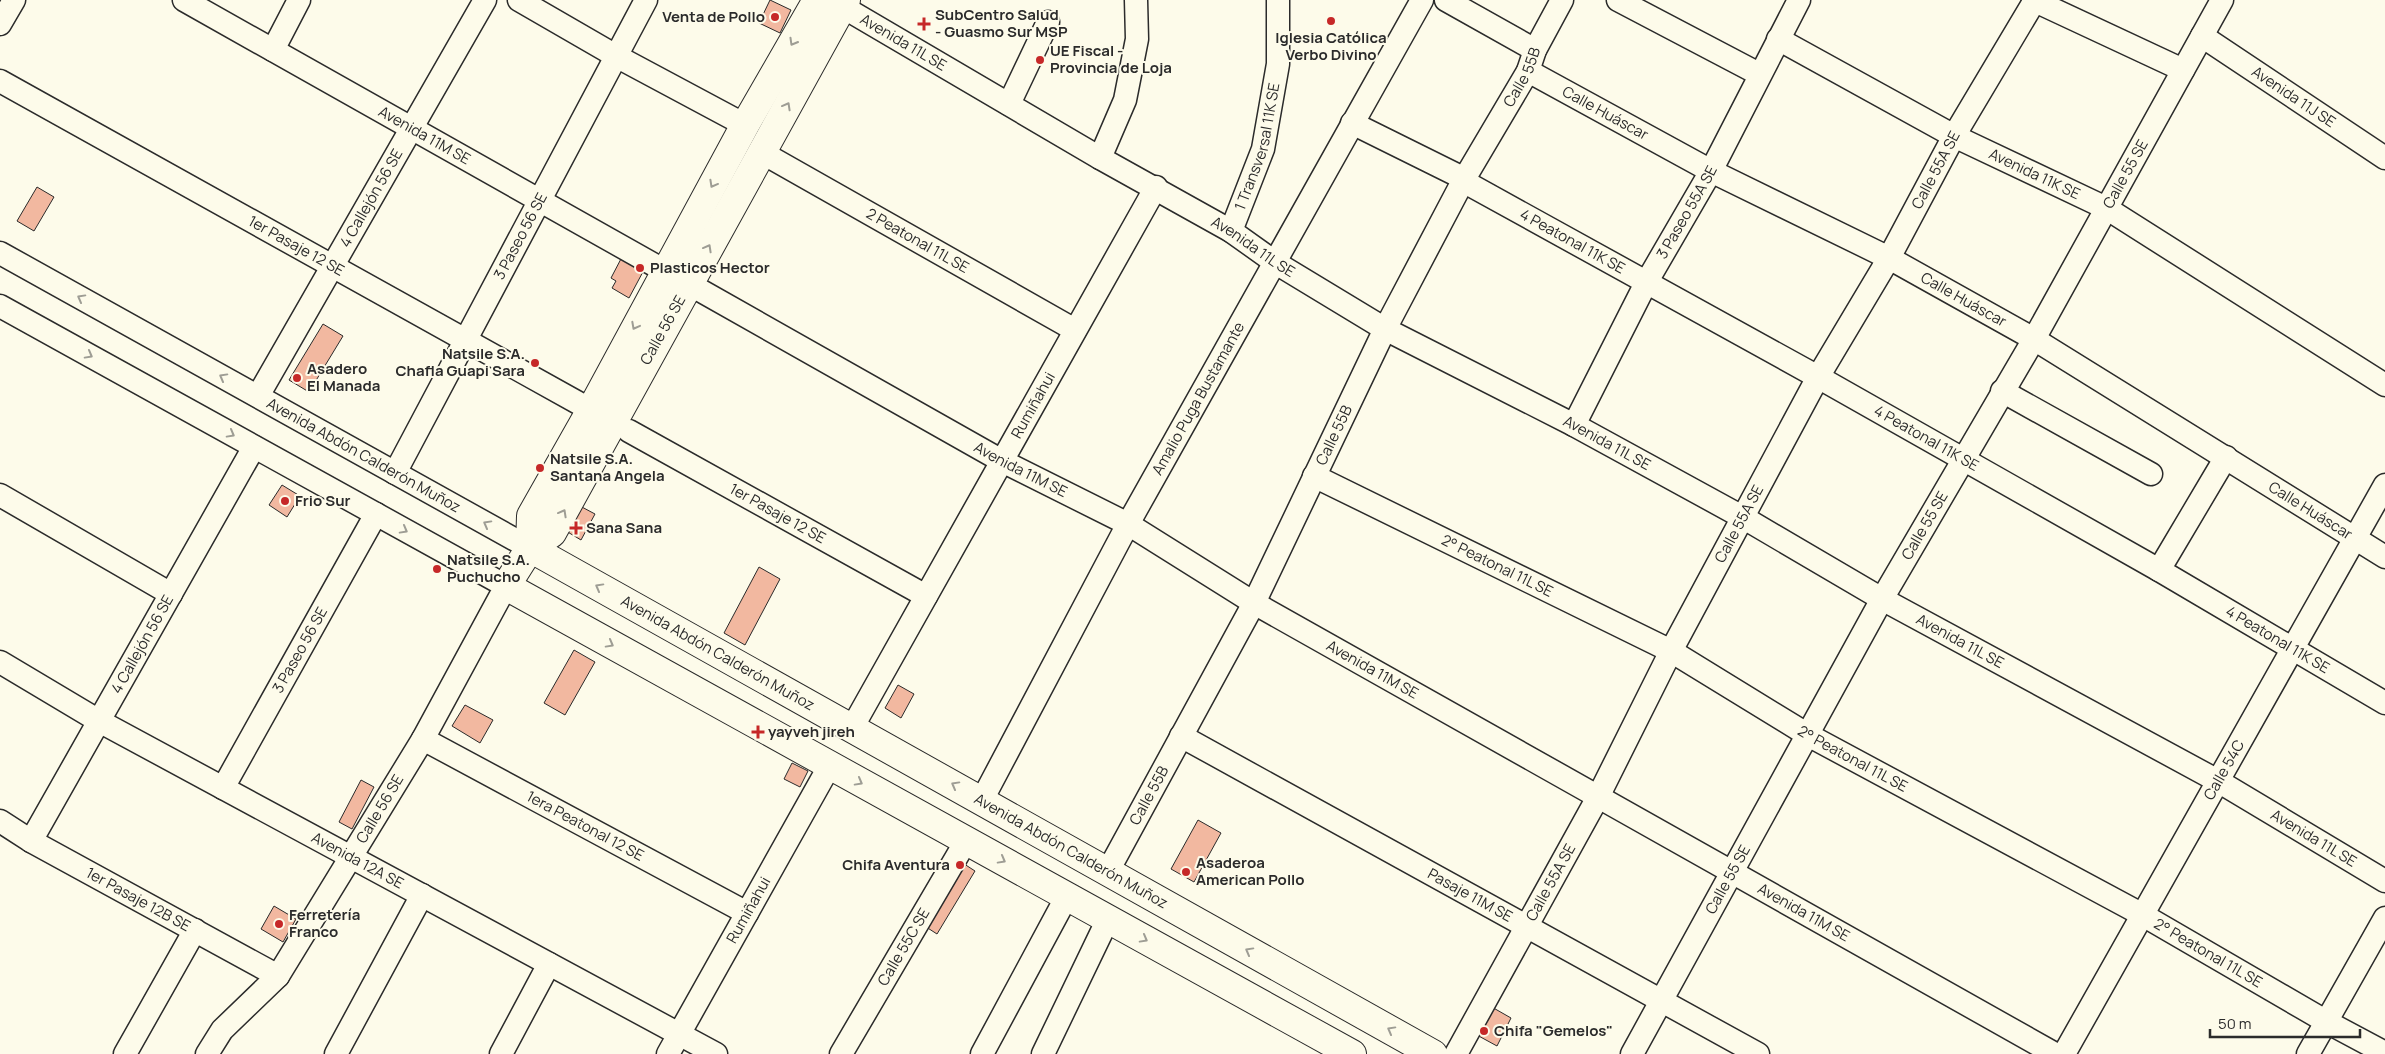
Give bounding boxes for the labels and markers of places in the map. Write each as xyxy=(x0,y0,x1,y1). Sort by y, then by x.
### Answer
place label: SubCentro Salud - Guasmo Sur MSP xyxy=(935,4,1068,42)
place label: Venta de Pollo xyxy=(662,6,765,27)
marker: Venta de Pollo xyxy=(769,11,781,23)
marker: Iglesia Católica Verbo Divino xyxy=(1325,15,1337,27)
marker: SubCentro Salud - Guasmo Sur MSP xyxy=(917,17,931,31)
place label: Iglesia Católica Verbo Divino xyxy=(1275,27,1387,65)
place label: UE Fiscal - Provincia de Loja xyxy=(1050,40,1172,78)
marker: UE Fiscal - Provincia de Loja xyxy=(1034,54,1046,66)
place label: Plasticos Hector xyxy=(650,257,770,278)
marker: Plasticos Hector xyxy=(634,262,646,274)
place label: Natsile S.A. Chafla Guapi Sara xyxy=(396,343,525,381)
marker: Natsile S.A. Chafla Guapi Sara xyxy=(529,357,541,369)
place label: Asadero El Manada xyxy=(307,358,380,396)
marker: Asadero El Manada xyxy=(291,372,303,384)
place label: Natsile S.A. Santana Angela xyxy=(550,448,665,486)
marker: Natsile S.A. Santana Angela xyxy=(534,462,546,474)
place label: Frio Sur xyxy=(295,490,351,511)
marker: Frio Sur xyxy=(279,495,291,507)
place label: Sana Sana xyxy=(586,517,662,538)
marker: Sana Sana xyxy=(570,522,582,534)
place label: Natsile S.A. Puchucho xyxy=(447,549,530,587)
marker: Natsile S.A. Puchucho xyxy=(431,563,443,575)
place label: yayveh jireh xyxy=(768,721,855,742)
marker: yayveh jireh xyxy=(752,726,764,738)
place label: Asaderoa American Pollo xyxy=(1196,852,1305,890)
place label: Chifa Aventura xyxy=(842,854,950,875)
marker: Chifa Aventura xyxy=(954,859,966,871)
marker: Asaderoa American Pollo xyxy=(1180,866,1192,878)
place label: Ferretería Franco xyxy=(289,904,360,942)
marker: Ferretería Franco xyxy=(273,918,285,930)
place label: Chifa "Gemelos" xyxy=(1494,1020,1613,1041)
marker: Chifa "Gemelos" xyxy=(1478,1025,1490,1037)

